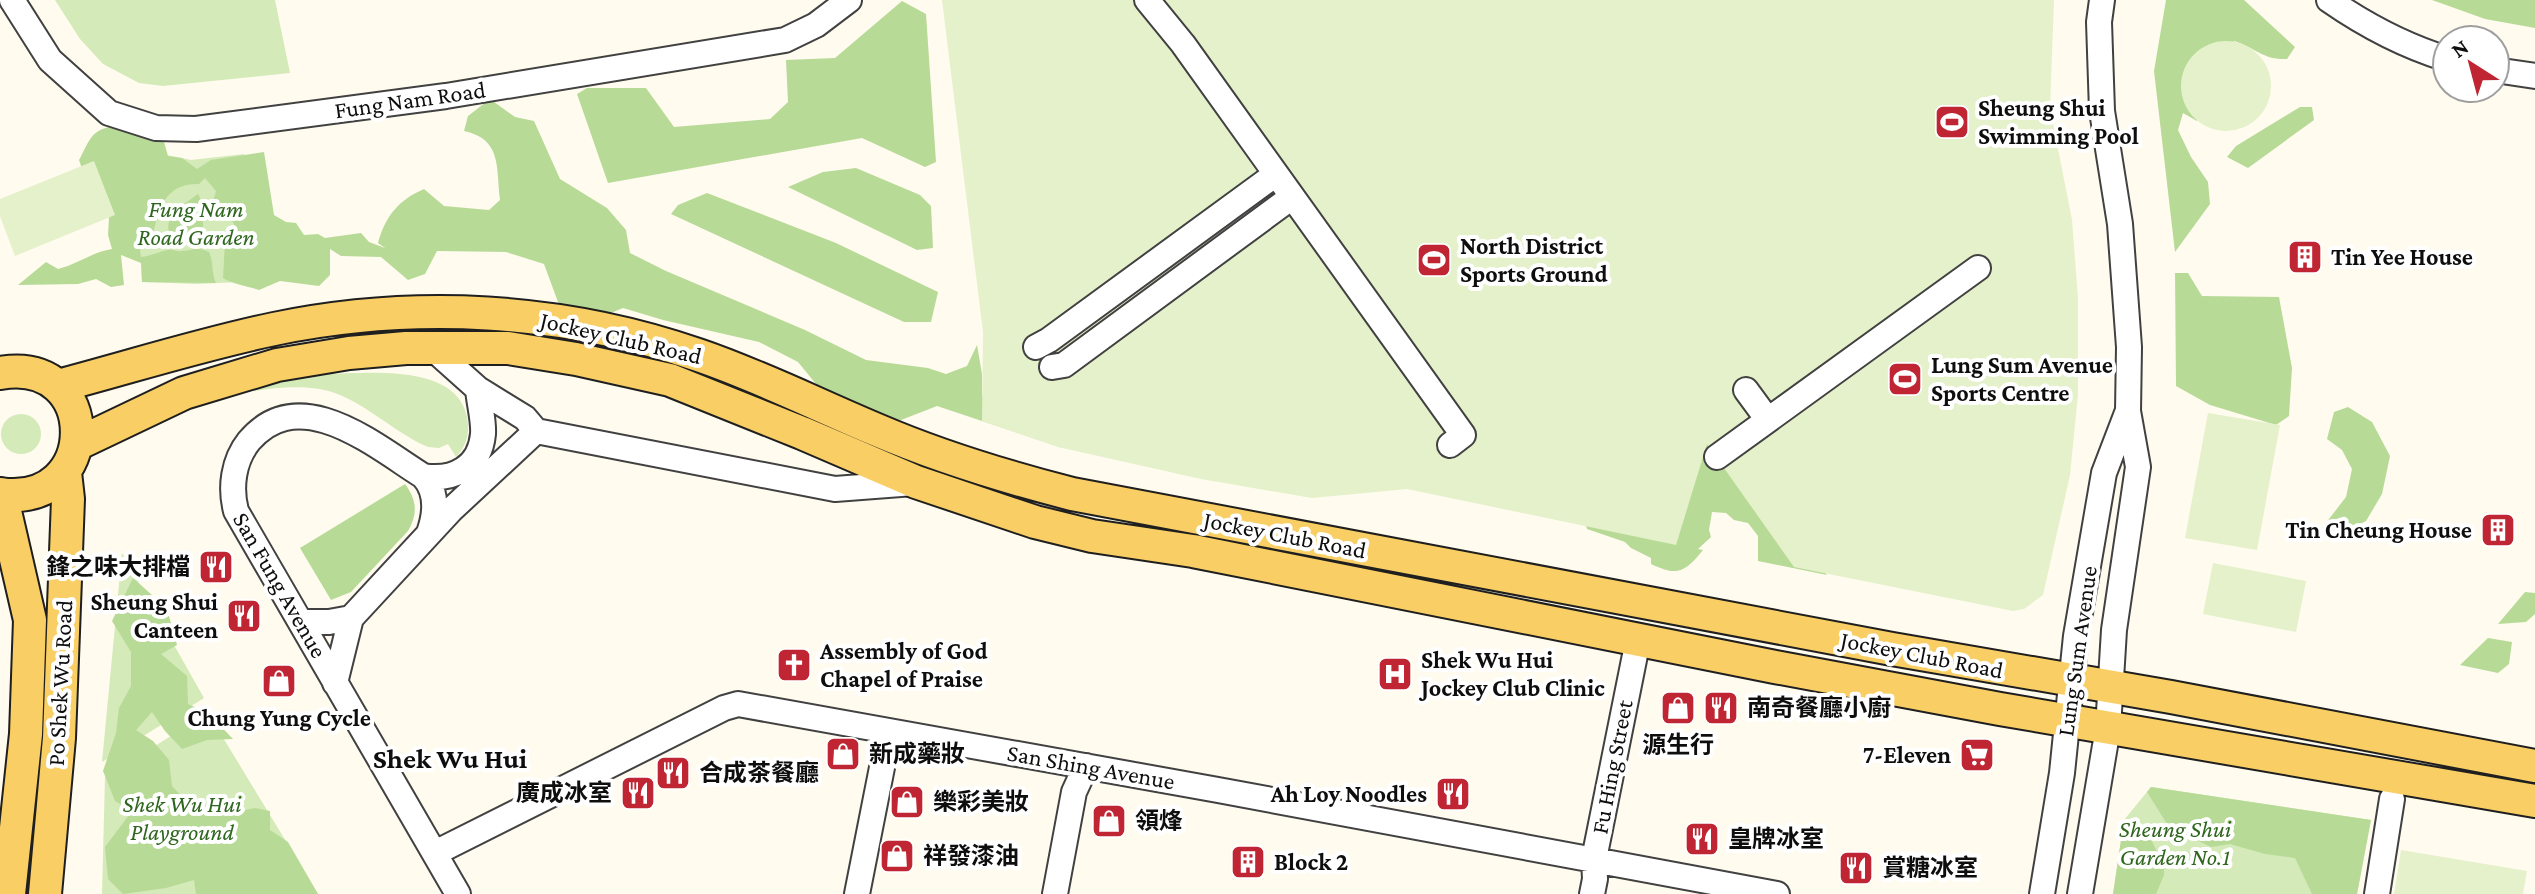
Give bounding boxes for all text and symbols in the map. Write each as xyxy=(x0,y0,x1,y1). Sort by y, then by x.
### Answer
north arrow xyxy=(2431,24,2511,104)
text: N xyxy=(2446,34,2473,63)
street label: Fung Nam Road xyxy=(333,75,488,123)
place label: Sheung Shui Swimming Pool xyxy=(1978,94,2139,149)
sports icon: Sheung Shui Swimming Pool xyxy=(1933,103,1971,141)
park label: Fung Nam Road Garden xyxy=(137,195,255,250)
place label: North District Sports Ground xyxy=(1460,232,1608,287)
building icon: Tin Yee House xyxy=(2286,238,2324,276)
sports icon: North District Sports Ground xyxy=(1415,241,1453,279)
place label: Tin Yee House xyxy=(2331,243,2473,270)
street label: Jockey Club Road xyxy=(536,305,705,369)
place label: Lung Sum Avenue Sports Centre xyxy=(1931,351,2113,406)
sports icon: Lung Sum Avenue Sports Centre xyxy=(1886,360,1924,398)
street label: Jockey Club Road xyxy=(1200,505,1369,564)
street label: San Fung Avenue xyxy=(228,507,333,662)
building icon: Tin Cheung House xyxy=(2479,511,2517,549)
place label: Tin Cheung House xyxy=(2285,516,2472,543)
restaurant icon: 鋒之味大排檔 xyxy=(197,548,235,586)
place label: 鋒之味大排檔 xyxy=(46,553,190,580)
street label: Lung Sum Avenue xyxy=(2051,564,2102,738)
place label: Sheung Shui Canteen xyxy=(91,588,218,643)
restaurant icon: Sheung Shui Canteen xyxy=(225,597,263,635)
street label: Po Shek Wu Road xyxy=(42,599,77,767)
street label: Jockey Club Road xyxy=(1837,625,2006,684)
place label: Assembly of God Chapel of Praise xyxy=(819,637,988,692)
church icon: Assembly of God Chapel of Praise xyxy=(775,646,813,684)
place label: Shek Wu Hui Jockey Club Clinic xyxy=(1418,646,1605,701)
hospital icon: Shek Wu Hui Jockey Club Clinic xyxy=(1376,655,1414,693)
shop icon: Chung Yung Cycle xyxy=(260,662,298,700)
shop icon: 源生行 xyxy=(1659,689,1697,727)
restaurant icon: 南奇餐廳小廚 xyxy=(1702,689,1740,727)
place label: 南奇餐廳小廚 xyxy=(1747,694,1891,721)
street label: Fu Hing Street xyxy=(1585,697,1638,836)
place label: Chung Yung Cycle xyxy=(187,704,371,731)
place label: 源生行 xyxy=(1642,731,1714,758)
shop icon: 新成藥妝 xyxy=(824,735,862,773)
supermarket icon: 7-Eleven xyxy=(1958,736,1996,774)
street label: San Shing Avenue xyxy=(1005,738,1177,795)
place label: 新成藥妝 xyxy=(869,740,965,767)
place label: 7-Eleven xyxy=(1863,741,1951,768)
district label: Shek Wu Hui xyxy=(373,743,527,774)
restaurant icon: 合成茶餐廳 xyxy=(654,754,692,792)
place label: 合成茶餐廳 xyxy=(699,759,819,786)
restaurant icon: 廣成冰室 xyxy=(619,774,657,812)
restaurant icon: Ah Loy Noodles xyxy=(1434,775,1472,813)
place label: 廣成冰室 xyxy=(516,779,612,806)
place label: Ah Loy Noodles xyxy=(1270,780,1427,807)
shop icon: 樂彩美妝 xyxy=(888,783,926,821)
place label: 樂彩美妝 xyxy=(933,788,1029,815)
park label: Shek Wu Hui Playground xyxy=(122,790,242,845)
shop icon: 領烽 xyxy=(1090,802,1128,840)
place label: 領烽 xyxy=(1135,807,1183,834)
park label: Sheung Shui Garden No.1 xyxy=(2119,815,2232,870)
restaurant icon: 皇牌冰室 xyxy=(1683,820,1721,858)
place label: 皇牌冰室 xyxy=(1728,825,1824,852)
shop icon: 祥發漆油 xyxy=(878,837,916,875)
place label: 祥發漆油 xyxy=(923,842,1019,869)
building icon: Block 2 xyxy=(1229,843,1267,881)
place label: Block 2 xyxy=(1274,848,1348,875)
restaurant icon: 賞糖冰室 xyxy=(1837,849,1875,887)
place label: 賞糖冰室 xyxy=(1882,854,1978,881)

